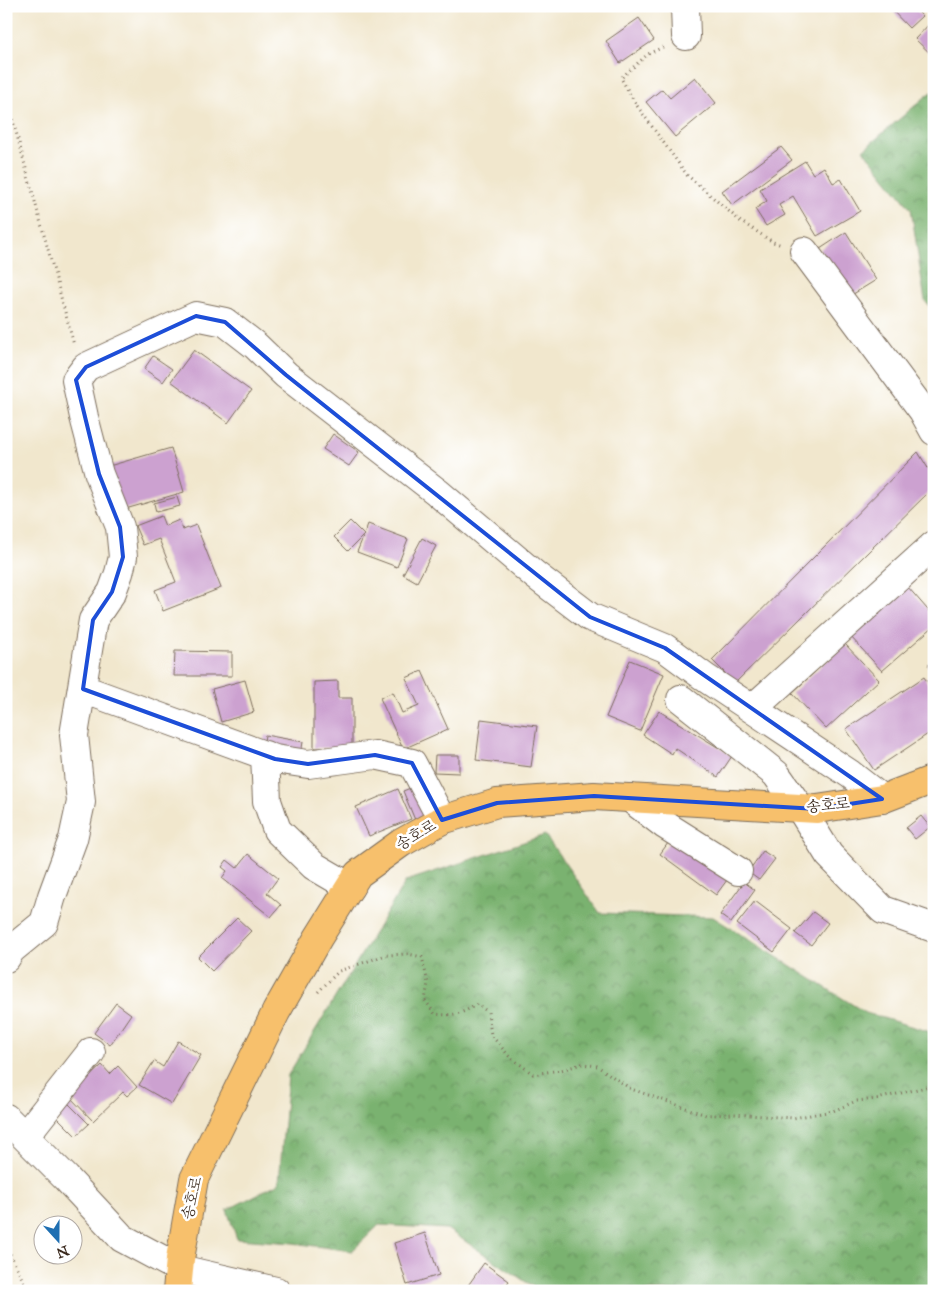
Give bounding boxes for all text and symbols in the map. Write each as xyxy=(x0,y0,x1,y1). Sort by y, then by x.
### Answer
street label: 송호로 xyxy=(806,794,851,816)
street label: 송호로 xyxy=(393,816,440,854)
street label: 송호로 xyxy=(178,1174,206,1221)
north arrow xyxy=(32,1214,82,1264)
text: N xyxy=(54,1242,71,1262)

